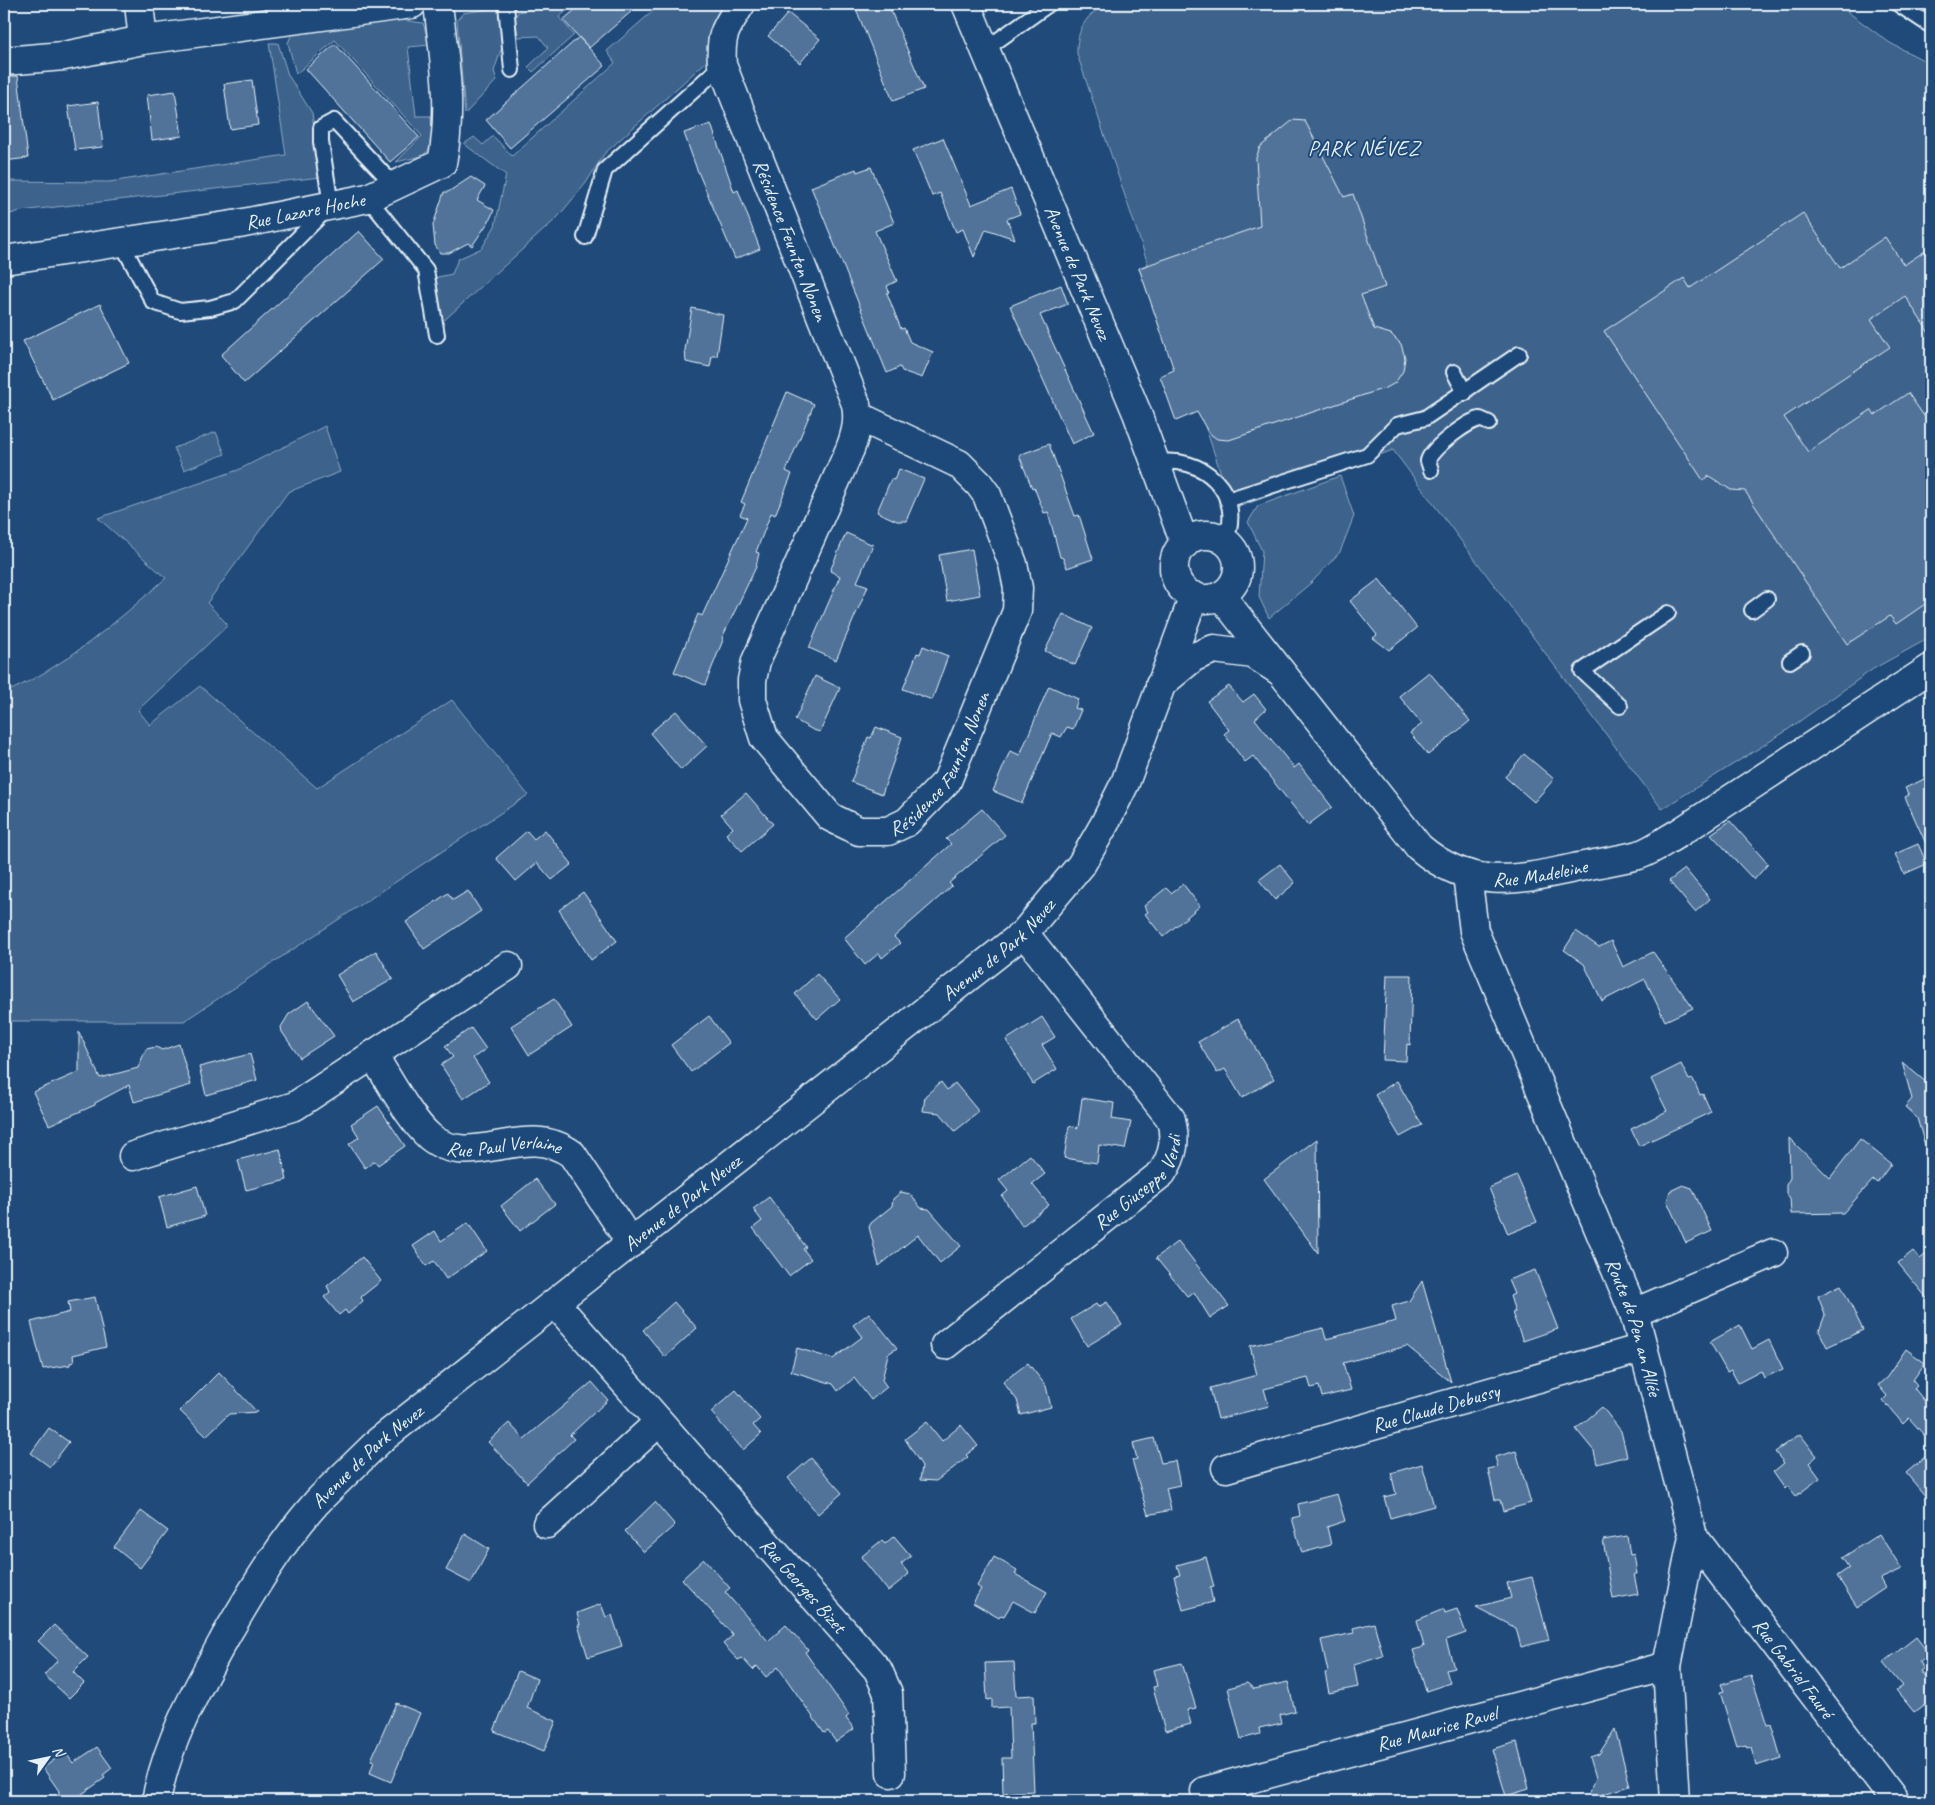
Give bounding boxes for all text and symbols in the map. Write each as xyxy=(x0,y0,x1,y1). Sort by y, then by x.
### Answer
district label: PARK NÉVEZ xyxy=(1308,135,1422,161)
street label: Résidence Feunten Nonen xyxy=(748,156,834,326)
street label: Rue Lazare Hoche xyxy=(243,187,368,235)
street label: Avenue de Park Nevez xyxy=(1039,202,1118,346)
street label: Résidence Feunten Nonen xyxy=(885,687,996,842)
street label: Rue Madeleine xyxy=(1493,853,1591,892)
street label: Avenue de Park Nevez xyxy=(937,892,1062,1006)
street label: Rue Paul Verlaine xyxy=(445,1129,567,1163)
street label: Rue Giuseppe Verdi xyxy=(1089,1133,1187,1235)
street label: Avenue de Park Nevez xyxy=(618,1147,748,1257)
street label: Route de Pen an Allée xyxy=(1599,1254,1668,1400)
street label: Rue Claude Debussy xyxy=(1369,1377,1504,1438)
street label: Avenue de Park Nevez xyxy=(306,1398,430,1514)
street label: Rue Georges Bizet xyxy=(755,1533,853,1640)
street label: Rue Gabriel Fauré xyxy=(1747,1613,1841,1726)
street label: Rue Maurice Ravel xyxy=(1374,1700,1503,1757)
north arrow xyxy=(22,1732,72,1782)
text: N xyxy=(49,1743,69,1761)

